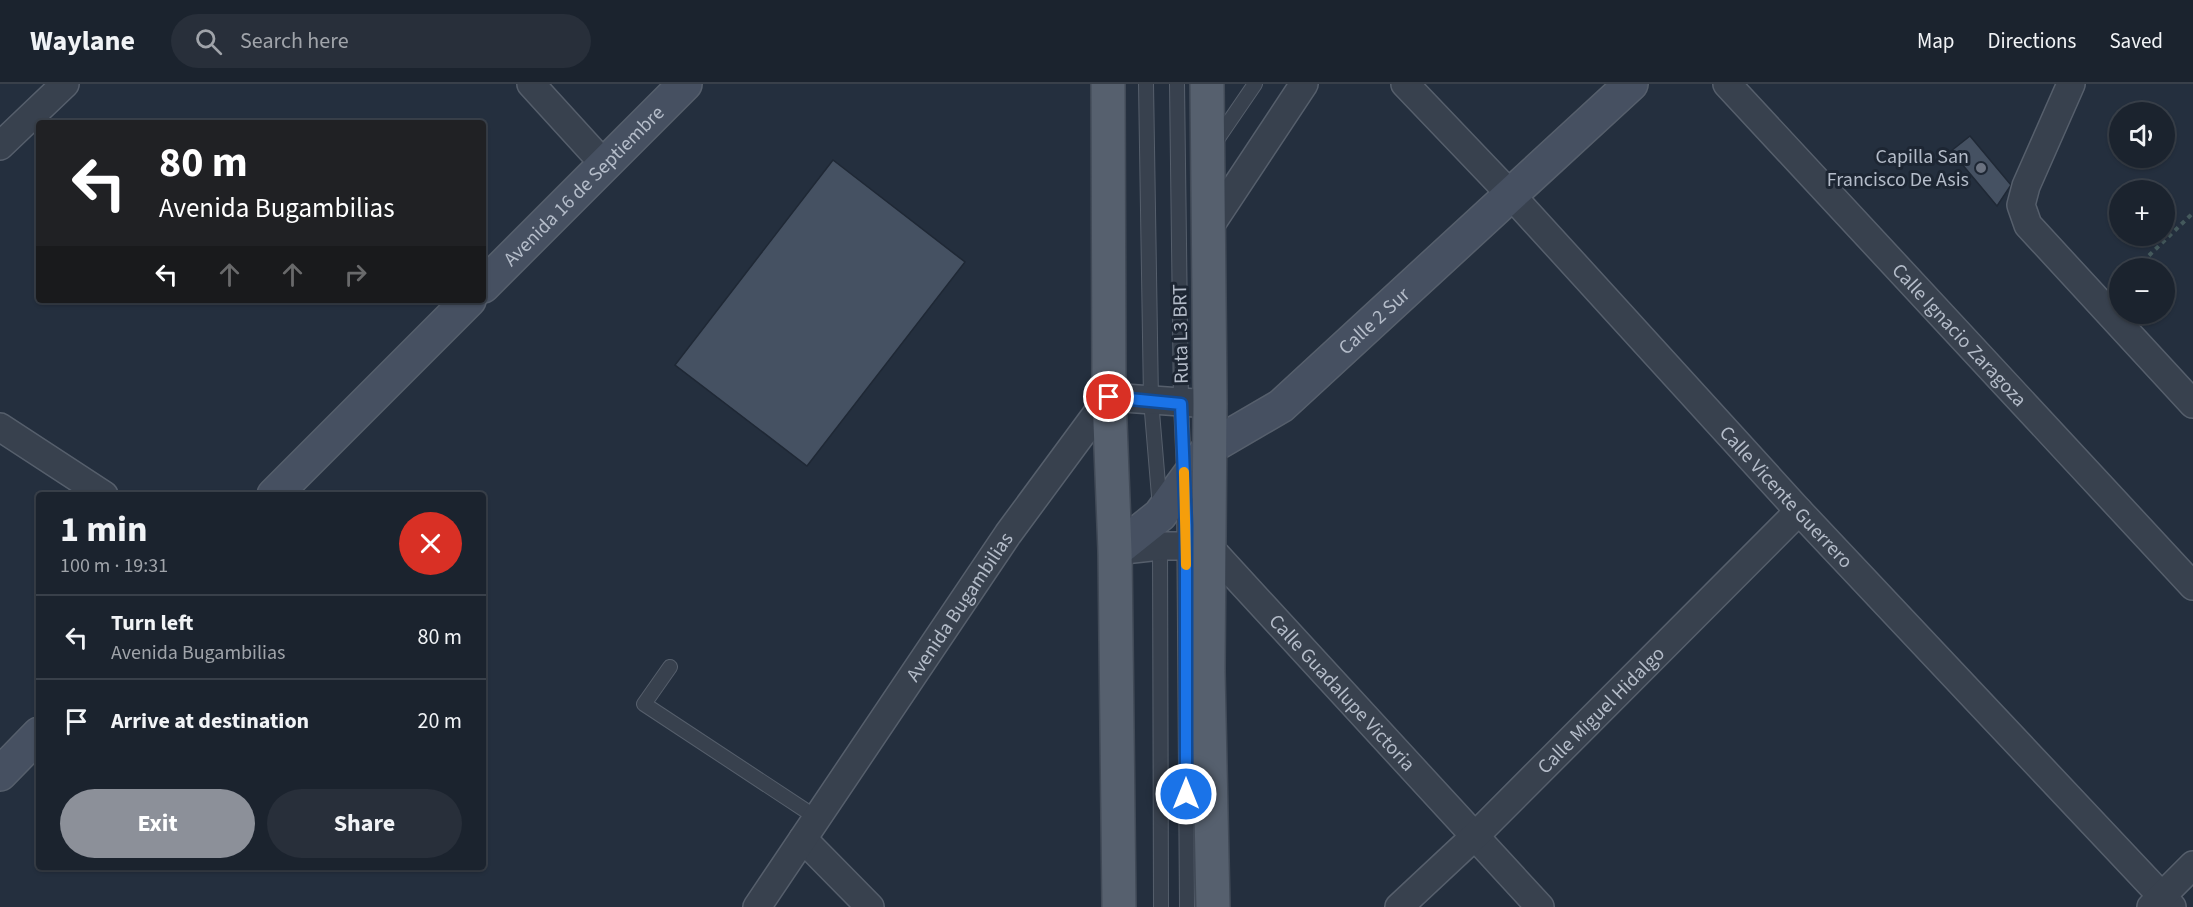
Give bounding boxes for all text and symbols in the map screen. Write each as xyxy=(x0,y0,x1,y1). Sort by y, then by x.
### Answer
search box xyxy=(171,14,591,68)
text: Waylane xyxy=(30,21,135,61)
icon: search xyxy=(192,25,225,58)
text: Search here xyxy=(240,25,349,57)
text: Map xyxy=(1917,26,1955,56)
text: Directions xyxy=(1988,26,2076,56)
text: Saved xyxy=(2109,26,2163,56)
street label: Avenida 16 de Septiembre xyxy=(497,100,671,273)
map controls xyxy=(2109,102,2175,324)
button: sound xyxy=(2109,102,2175,168)
text: 80 m xyxy=(159,133,248,193)
place label: Capilla San Francisco De Asis xyxy=(1827,143,1969,194)
icon: left xyxy=(60,144,138,222)
marker: Capilla San Francisco De Asis xyxy=(1974,161,1988,175)
button: + xyxy=(2109,180,2175,246)
text: Avenida Bugambilias xyxy=(159,189,395,228)
street label: Calle Ignacio Zaragoza xyxy=(1885,257,2033,413)
icon: left xyxy=(150,258,183,291)
icon: ahead xyxy=(213,258,246,291)
icon: ahead xyxy=(276,258,309,291)
icon: right xyxy=(339,258,372,291)
button: − xyxy=(2109,258,2175,324)
street label: Calle 2 Sur xyxy=(1333,281,1416,362)
street label: Ruta L3 BRT xyxy=(1166,284,1196,384)
pin xyxy=(1083,371,1134,422)
icon: arrive xyxy=(1092,380,1125,413)
street label: Calle Vicente Guerrero xyxy=(1713,420,1859,575)
text: 1 min xyxy=(60,504,148,555)
button: close xyxy=(399,512,462,575)
street label: Avenida Bugambilias xyxy=(900,527,1020,687)
text: 100 m · 19:31 xyxy=(60,552,168,580)
text: Turn left xyxy=(111,607,193,639)
street label: Calle Guadalupe Victoria xyxy=(1262,608,1421,778)
icon: left xyxy=(60,621,93,654)
text: 80 m xyxy=(417,621,462,653)
text: Avenida Bugambilias xyxy=(111,639,285,667)
street label: Calle Miguel Hidalgo xyxy=(1531,641,1671,781)
icon: arrive xyxy=(60,705,93,738)
text: Arrive at destination xyxy=(111,705,309,737)
text: 20 m xyxy=(417,705,462,737)
position arrow xyxy=(1154,762,1218,826)
button: Exit xyxy=(60,789,255,858)
button: Share xyxy=(267,789,462,858)

